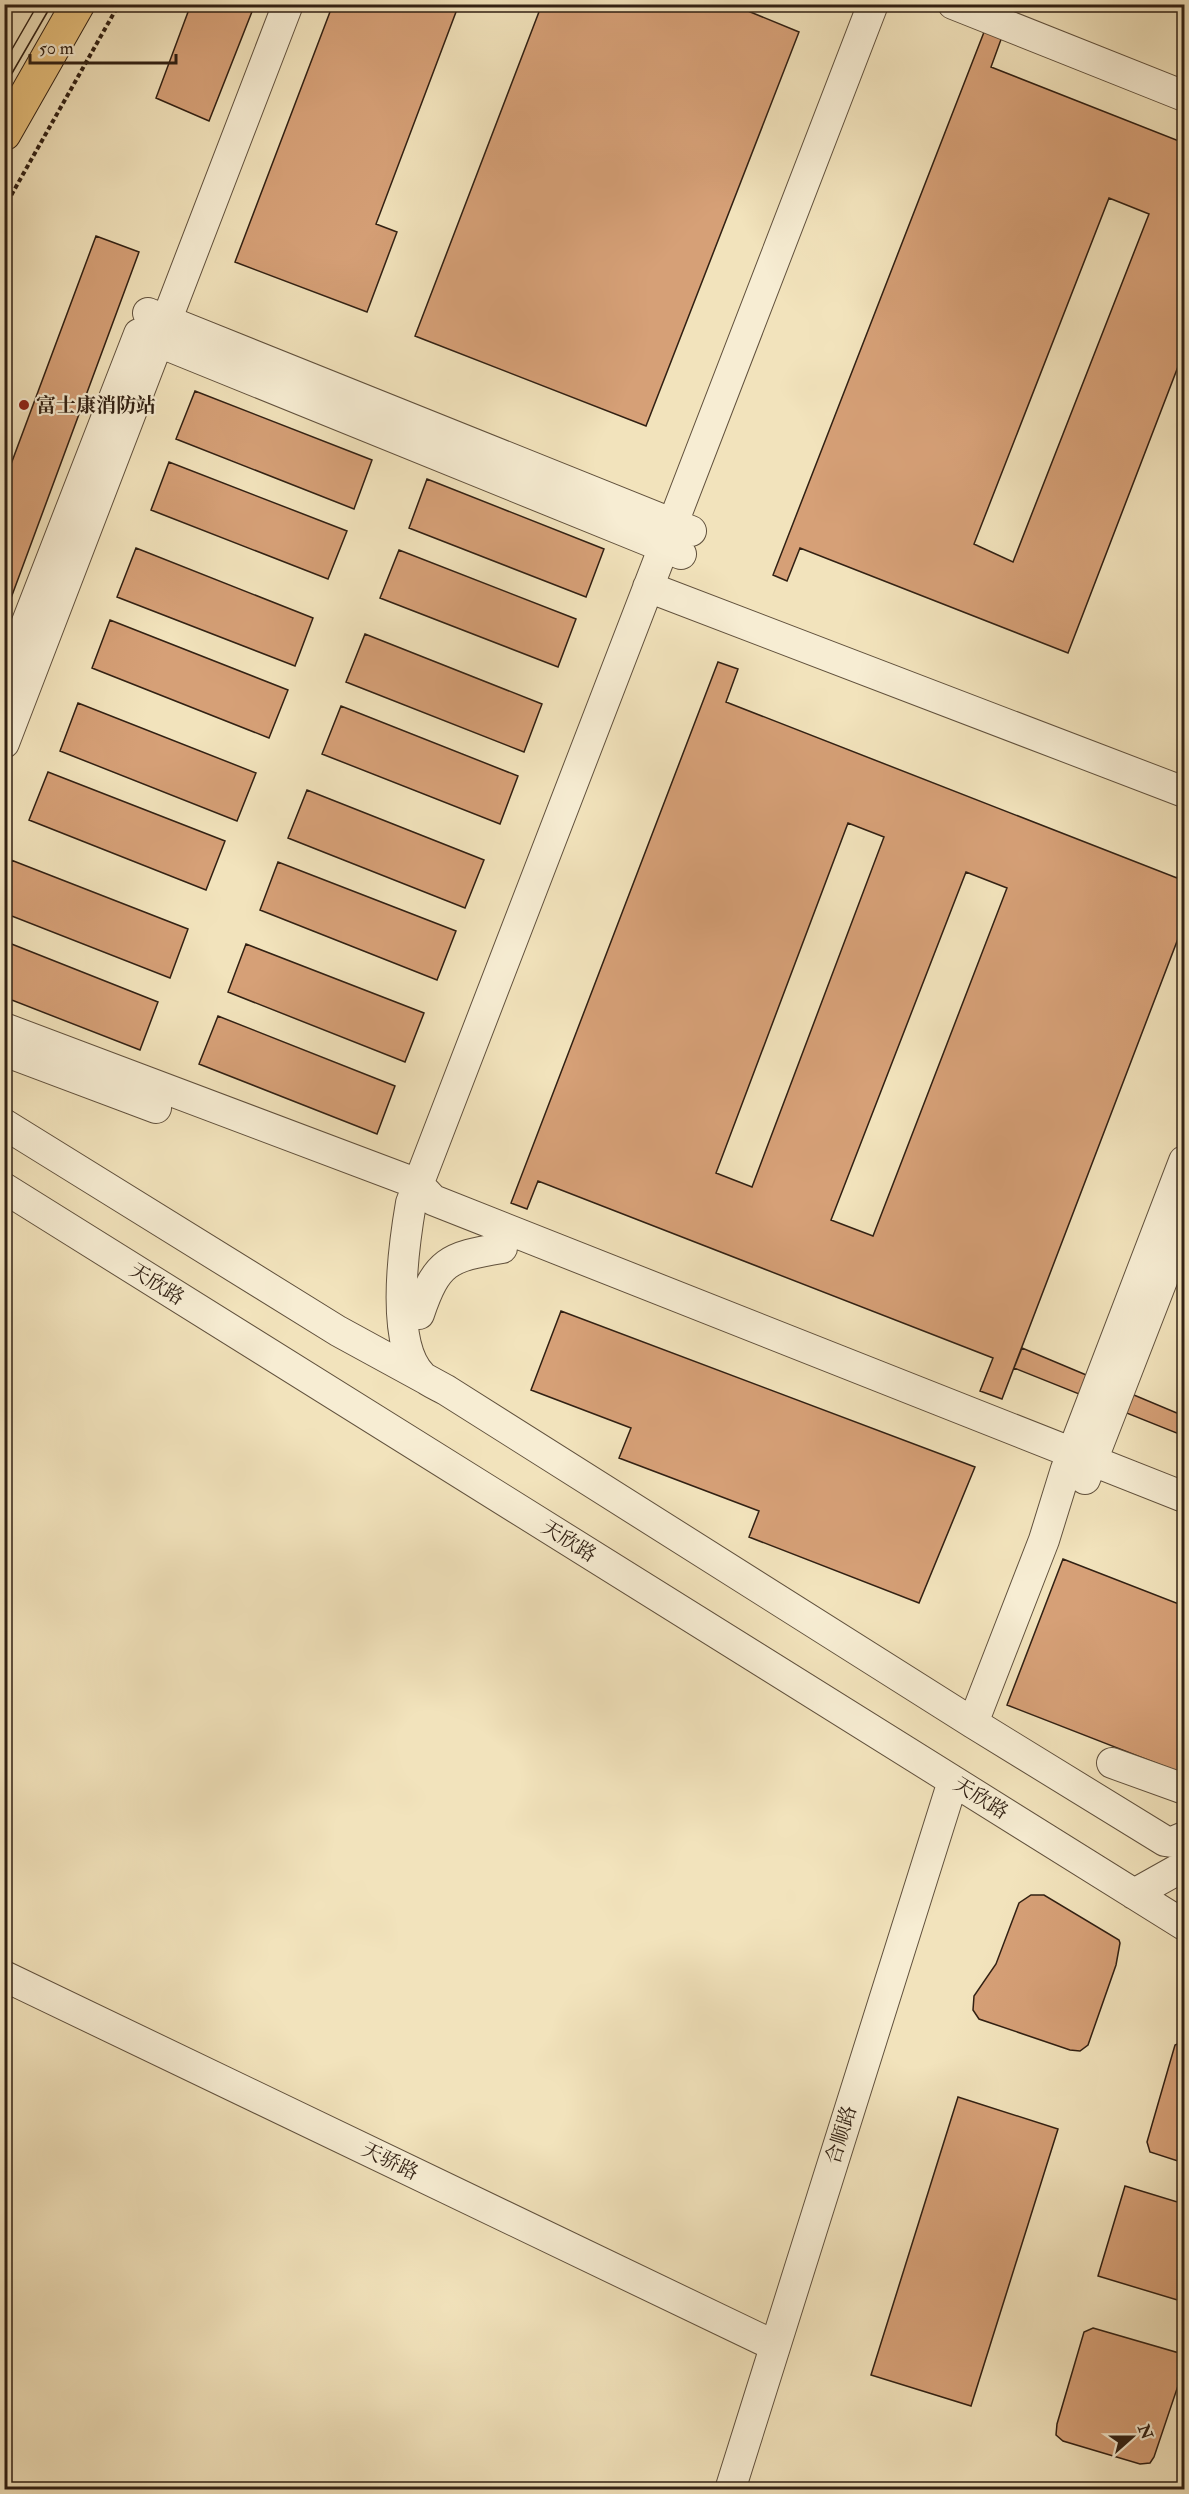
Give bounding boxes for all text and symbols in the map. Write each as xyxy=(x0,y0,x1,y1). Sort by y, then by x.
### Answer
scale bar xyxy=(30,27,176,65)
text: 50 m xyxy=(39,37,74,60)
place label: 富士康消防站 xyxy=(36,393,156,418)
marker: 富士康消防站 xyxy=(17,398,31,412)
street label: 天欣路 xyxy=(125,1258,189,1310)
street label: 天欣路 xyxy=(537,1515,601,1567)
street label: 天欣路 xyxy=(949,1772,1013,1824)
street label: 合顺路 xyxy=(820,2103,862,2167)
street label: 天骄路 xyxy=(358,2137,422,2185)
north arrow xyxy=(1102,2407,1162,2467)
text: N xyxy=(1133,2421,1157,2443)

